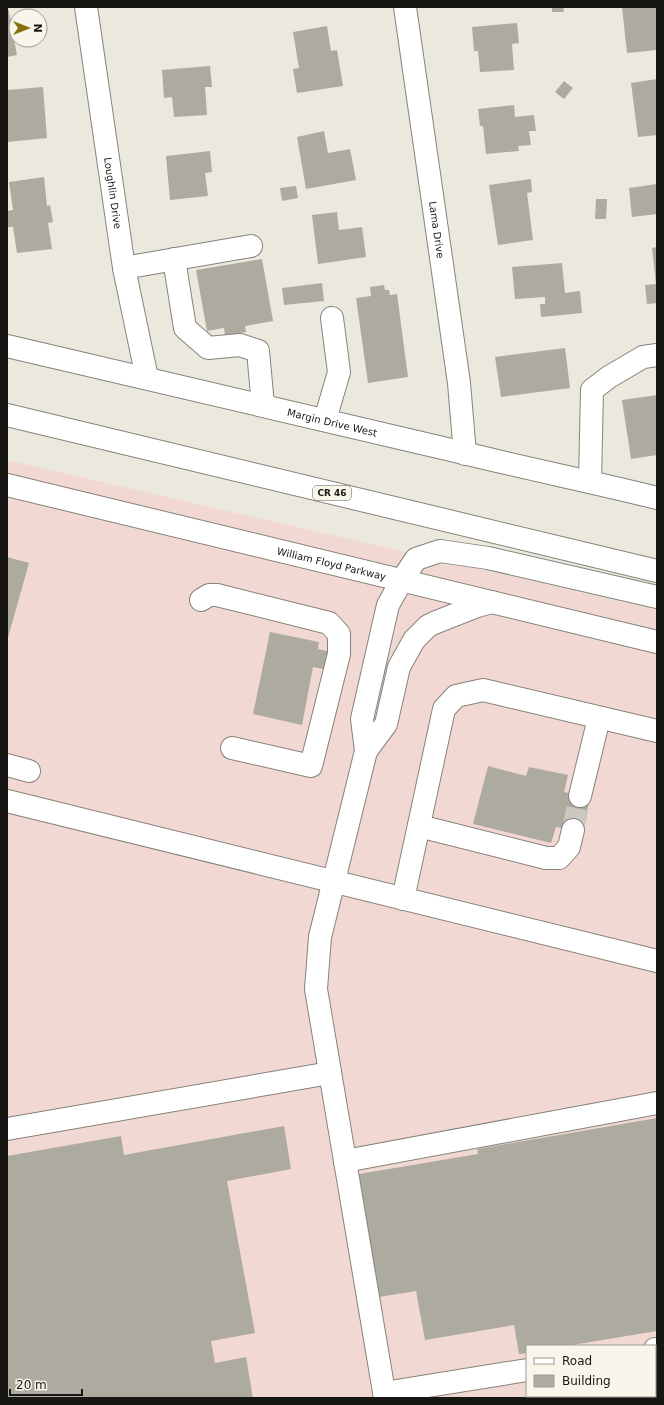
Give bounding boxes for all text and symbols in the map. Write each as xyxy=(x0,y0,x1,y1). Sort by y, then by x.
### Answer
north arrow xyxy=(8,8,48,48)
text: N xyxy=(31,23,44,33)
street label: Loughlin Drive xyxy=(102,157,123,230)
street label: Lama Drive xyxy=(427,201,446,259)
street label: Margin Drive West xyxy=(286,407,378,439)
road number: CR 46 xyxy=(313,486,351,500)
street label: William Floyd Parkway xyxy=(276,545,387,582)
legend xyxy=(526,1345,656,1397)
text: Road xyxy=(562,1354,592,1368)
scale bar xyxy=(10,1371,82,1397)
text: Building xyxy=(562,1374,611,1388)
text: 20 m xyxy=(16,1378,47,1392)

